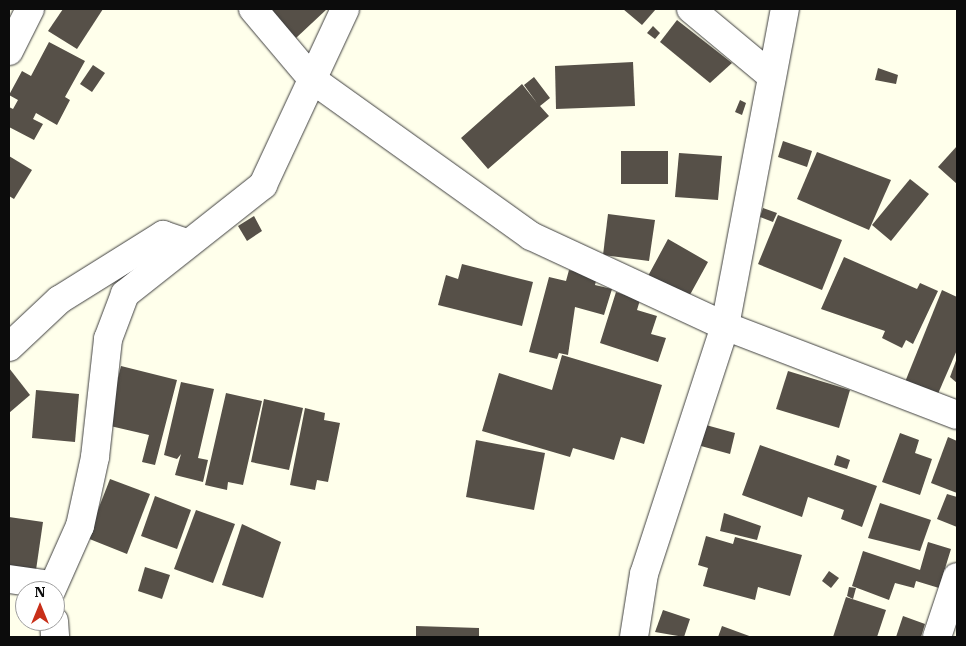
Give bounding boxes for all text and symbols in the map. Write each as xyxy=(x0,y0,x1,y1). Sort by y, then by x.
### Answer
north arrow xyxy=(15,581,65,631)
text: N xyxy=(34,583,46,601)

